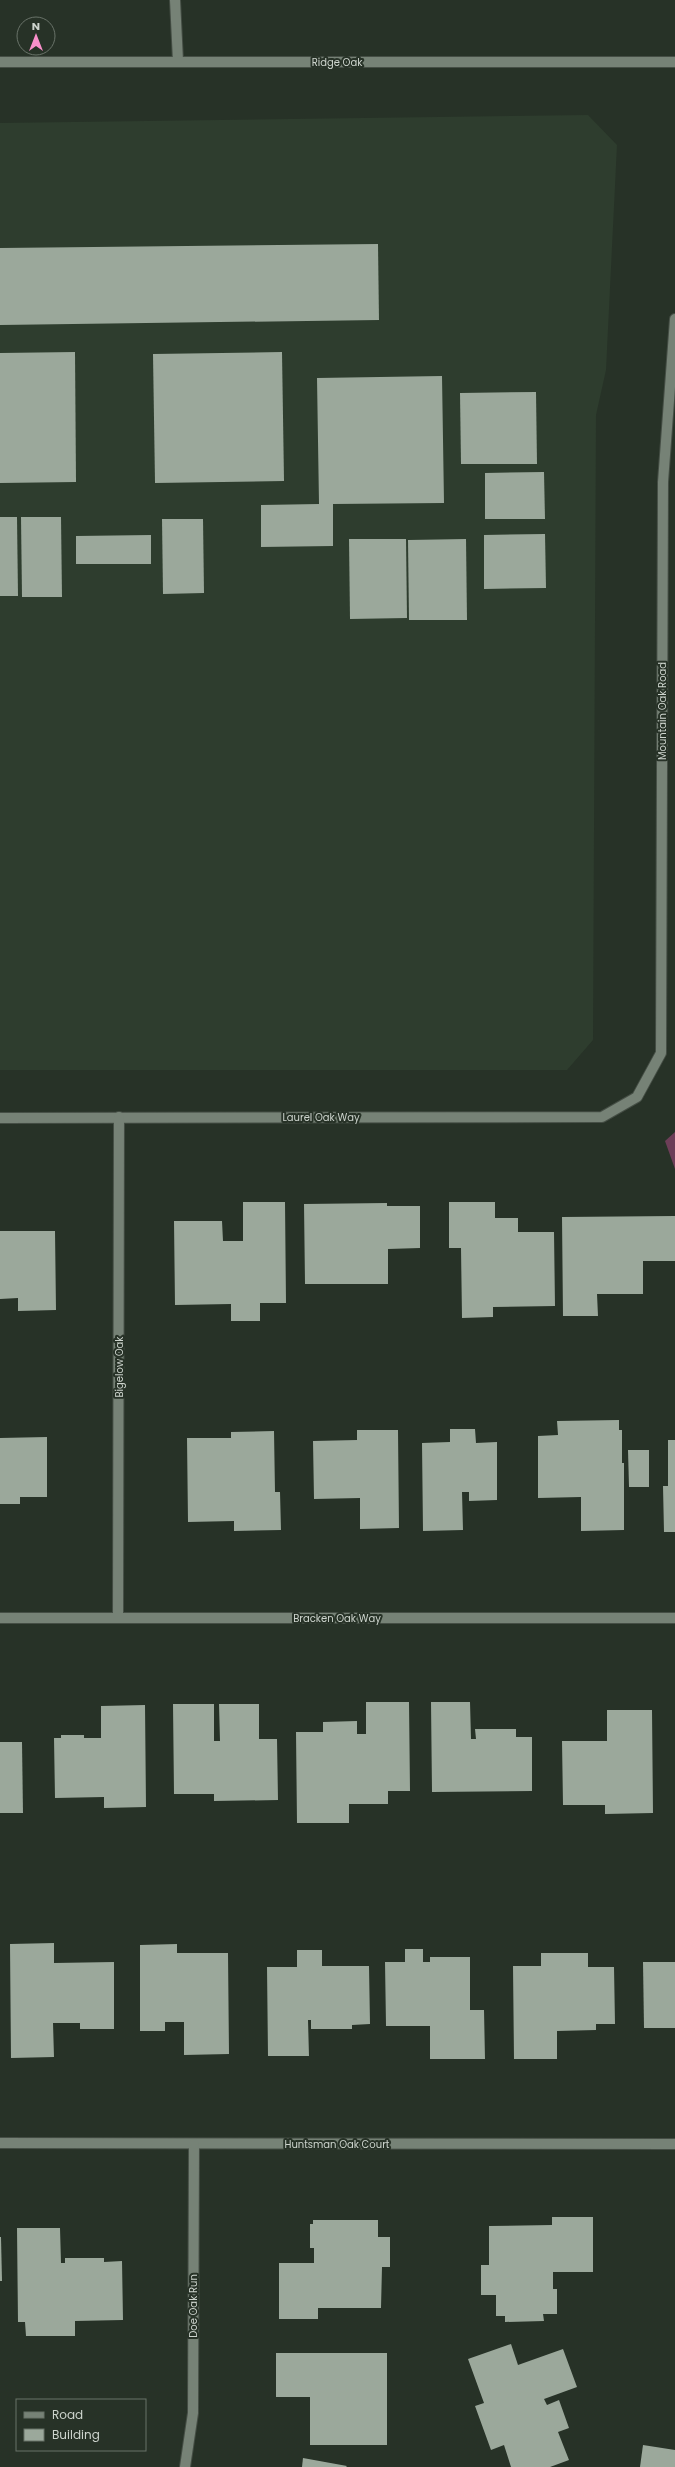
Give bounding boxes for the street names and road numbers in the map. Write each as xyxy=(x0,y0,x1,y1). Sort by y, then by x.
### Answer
street label: Ridge Oak xyxy=(312,55,363,70)
street label: Mountain Oak Road xyxy=(655,662,670,760)
street label: Laurel Oak Way xyxy=(282,1110,360,1125)
street label: Bigelow Oak xyxy=(112,1336,127,1398)
street label: Bracken Oak Way xyxy=(293,1611,381,1626)
street label: Huntsman Oak Court xyxy=(284,2137,390,2152)
street label: Doe Oak Run xyxy=(186,2274,201,2338)

